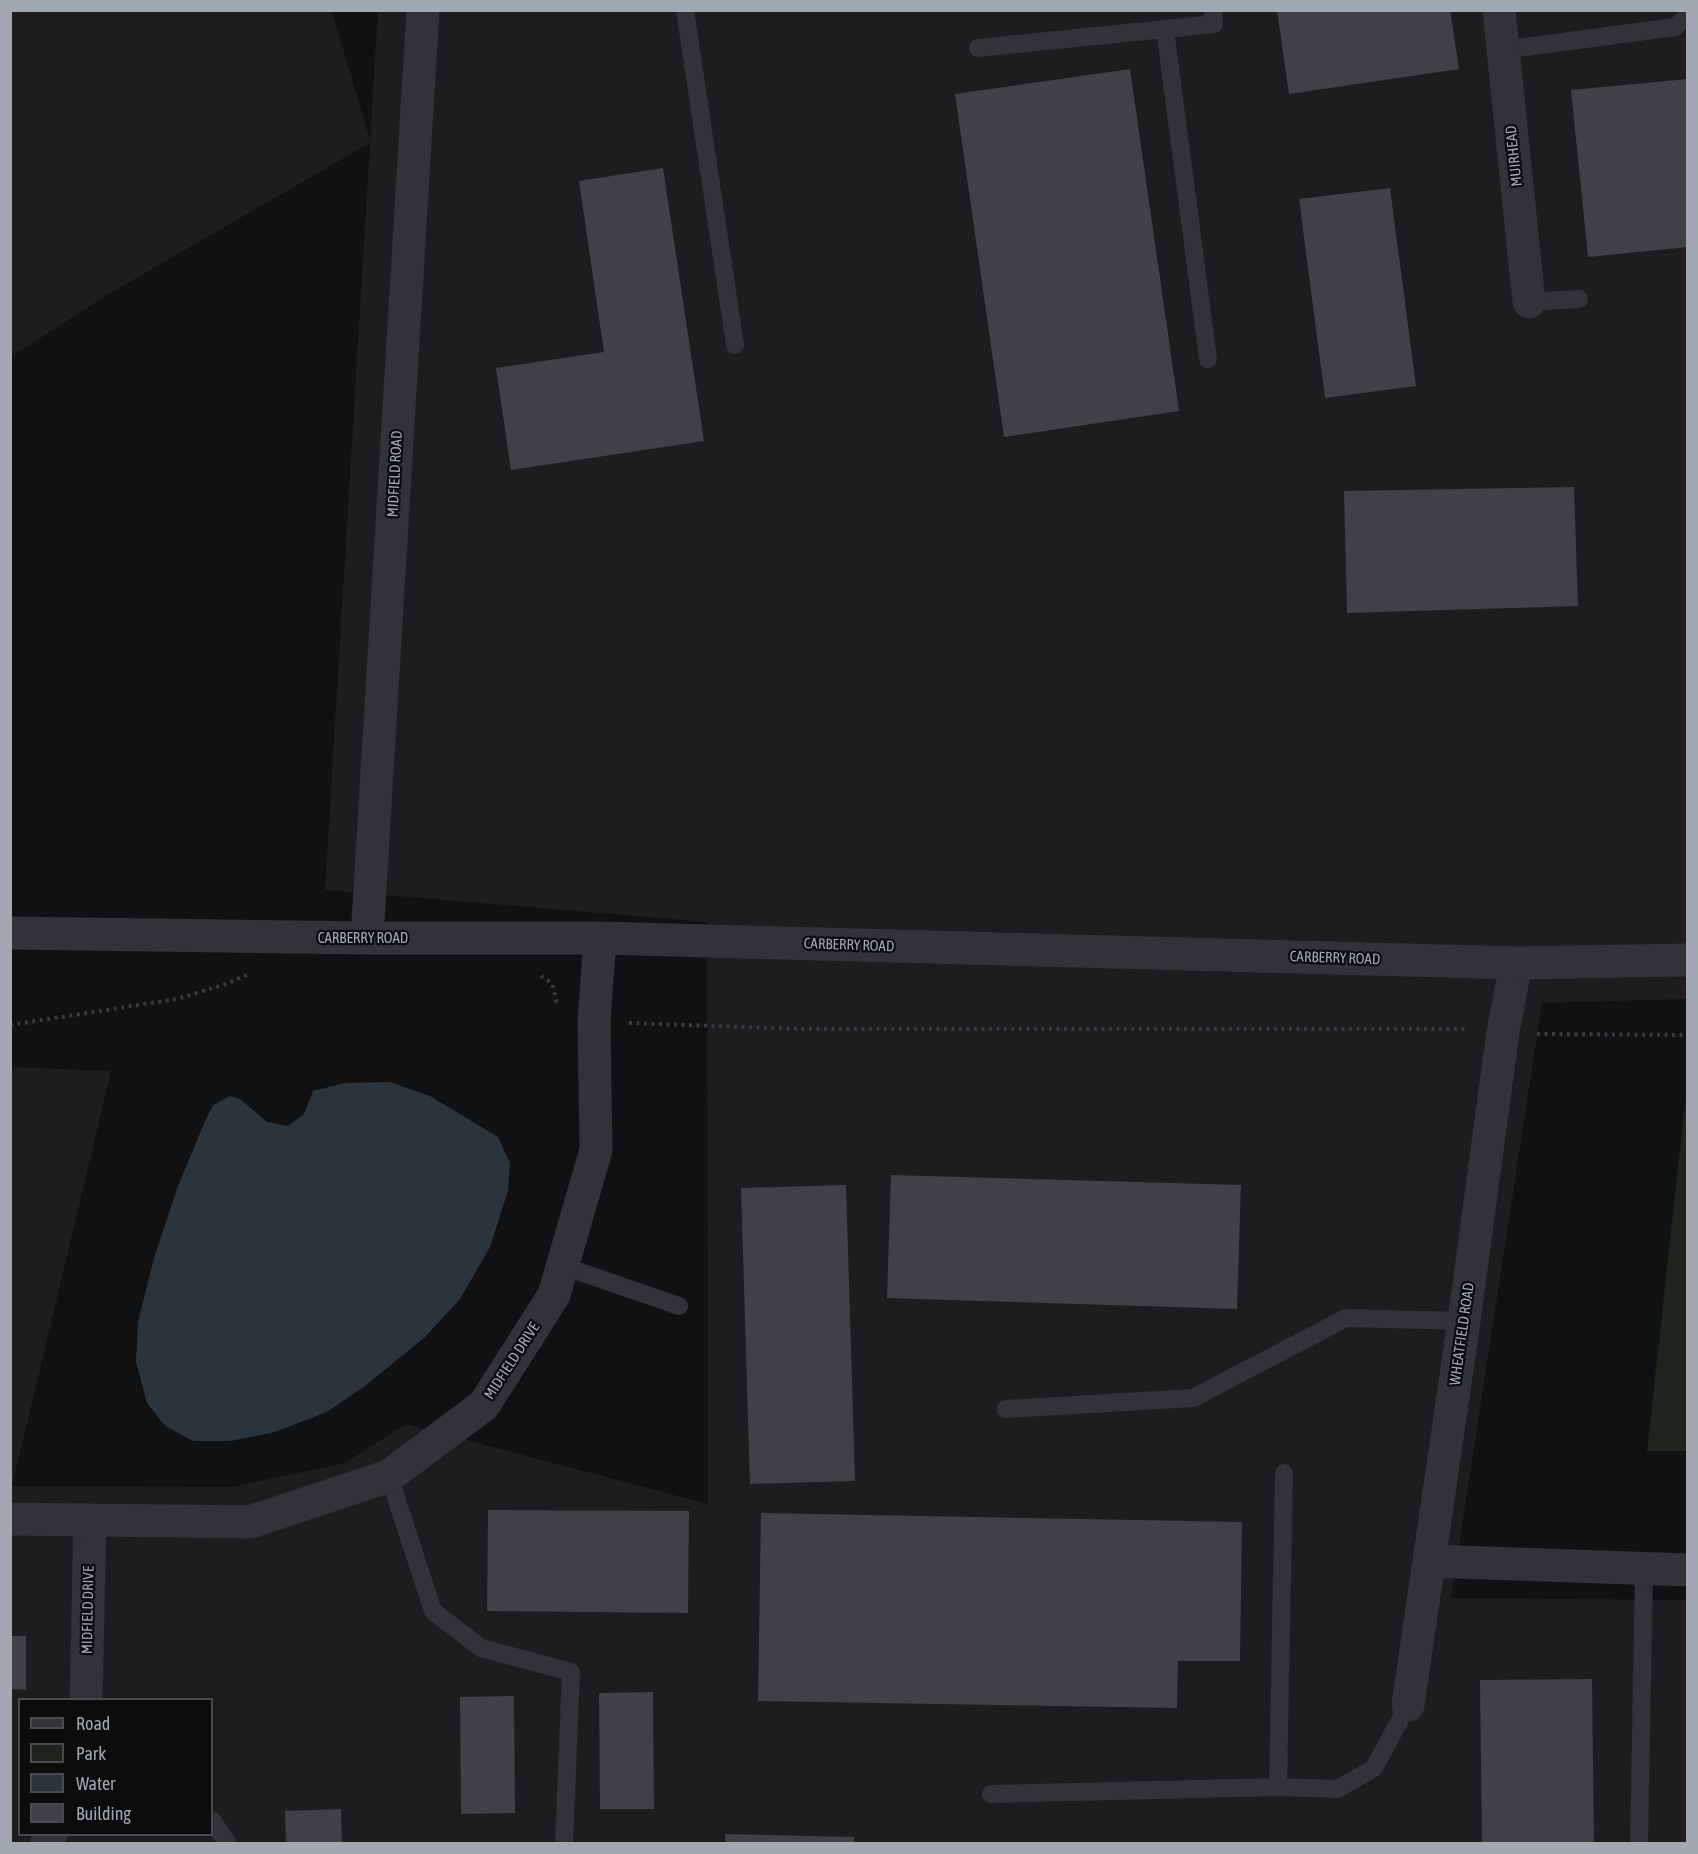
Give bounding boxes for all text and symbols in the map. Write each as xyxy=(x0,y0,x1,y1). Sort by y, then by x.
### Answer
street label: MUIRHEAD xyxy=(1502,125,1526,187)
street label: MIDFIELD ROAD xyxy=(384,430,406,518)
street label: CARBERRY ROAD xyxy=(318,929,408,947)
street label: CARBERRY ROAD xyxy=(803,934,895,956)
street label: CARBERRY ROAD xyxy=(1289,947,1381,969)
street label: WHEATFIELD ROAD xyxy=(1446,1281,1478,1387)
street label: MIDFIELD DRIVE xyxy=(480,1319,544,1403)
street label: MIDFIELD DRIVE xyxy=(78,1566,98,1654)
legend xyxy=(18,1698,213,1836)
text: Road xyxy=(76,1713,110,1734)
text: Park xyxy=(76,1743,106,1764)
text: Water xyxy=(76,1773,115,1794)
text: Building xyxy=(76,1803,131,1824)

